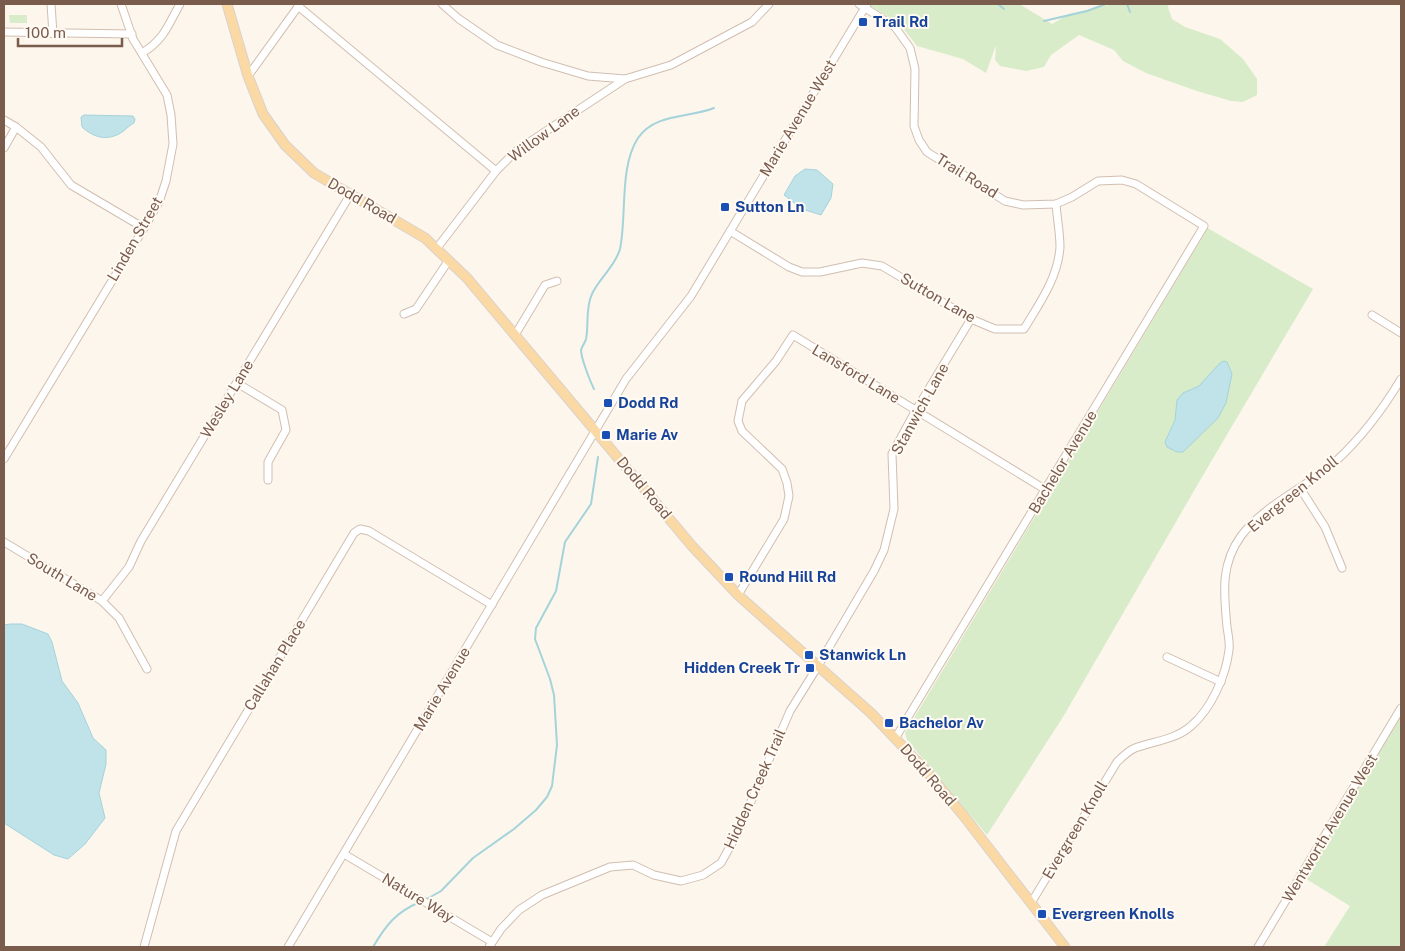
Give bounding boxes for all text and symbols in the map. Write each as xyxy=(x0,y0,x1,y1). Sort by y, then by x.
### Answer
place label: Trail Rd xyxy=(873,13,928,30)
scale bar xyxy=(18,15,121,47)
marker: Trail Rd xyxy=(857,16,869,28)
text: 100 m xyxy=(25,24,66,41)
street label: Marie Avenue West xyxy=(756,56,839,179)
street label: Willow Lane xyxy=(505,102,583,165)
street label: Trail Road xyxy=(933,150,1001,201)
street label: Dodd Road xyxy=(325,174,399,227)
street label: Linden Street xyxy=(104,193,166,284)
place label: Sutton Ln xyxy=(735,198,805,215)
marker: Sutton Ln xyxy=(719,201,731,213)
street label: Sutton Lane xyxy=(898,269,979,326)
street label: Lansford Lane xyxy=(809,341,903,406)
street label: Wesley Lane xyxy=(197,357,256,441)
street label: Stanwich Lane xyxy=(887,360,952,457)
place label: Dodd Rd xyxy=(618,394,678,411)
marker: Dodd Rd xyxy=(602,397,614,409)
street label: Bachelor Avenue xyxy=(1025,407,1100,516)
place label: Marie Av xyxy=(616,426,678,443)
marker: Marie Av xyxy=(600,429,612,441)
street label: Evergreen Knoll xyxy=(1244,452,1341,535)
street label: Dodd Road xyxy=(613,453,675,522)
street label: South Lane xyxy=(24,549,101,604)
place label: Round Hill Rd xyxy=(739,568,836,585)
marker: Round Hill Rd xyxy=(723,571,735,583)
street label: Callahan Place xyxy=(241,616,309,714)
street label: Marie Avenue xyxy=(410,644,473,734)
place label: Stanwick Ln xyxy=(819,646,906,663)
marker: Stanwick Ln xyxy=(803,649,815,661)
place label: Hidden Creek Tr xyxy=(684,659,800,676)
marker: Hidden Creek Tr xyxy=(804,662,816,674)
place label: Bachelor Av xyxy=(899,714,984,731)
marker: Bachelor Av xyxy=(883,717,895,729)
street label: Hidden Creek Trail xyxy=(720,726,789,851)
street label: Dodd Road xyxy=(897,740,960,809)
street label: Wentworth Avenue West xyxy=(1278,750,1381,905)
street label: Evergreen Knoll xyxy=(1039,778,1111,882)
street label: Nature Way xyxy=(379,869,457,926)
place label: Evergreen Knolls xyxy=(1052,905,1175,922)
marker: Evergreen Knolls xyxy=(1036,908,1048,920)

